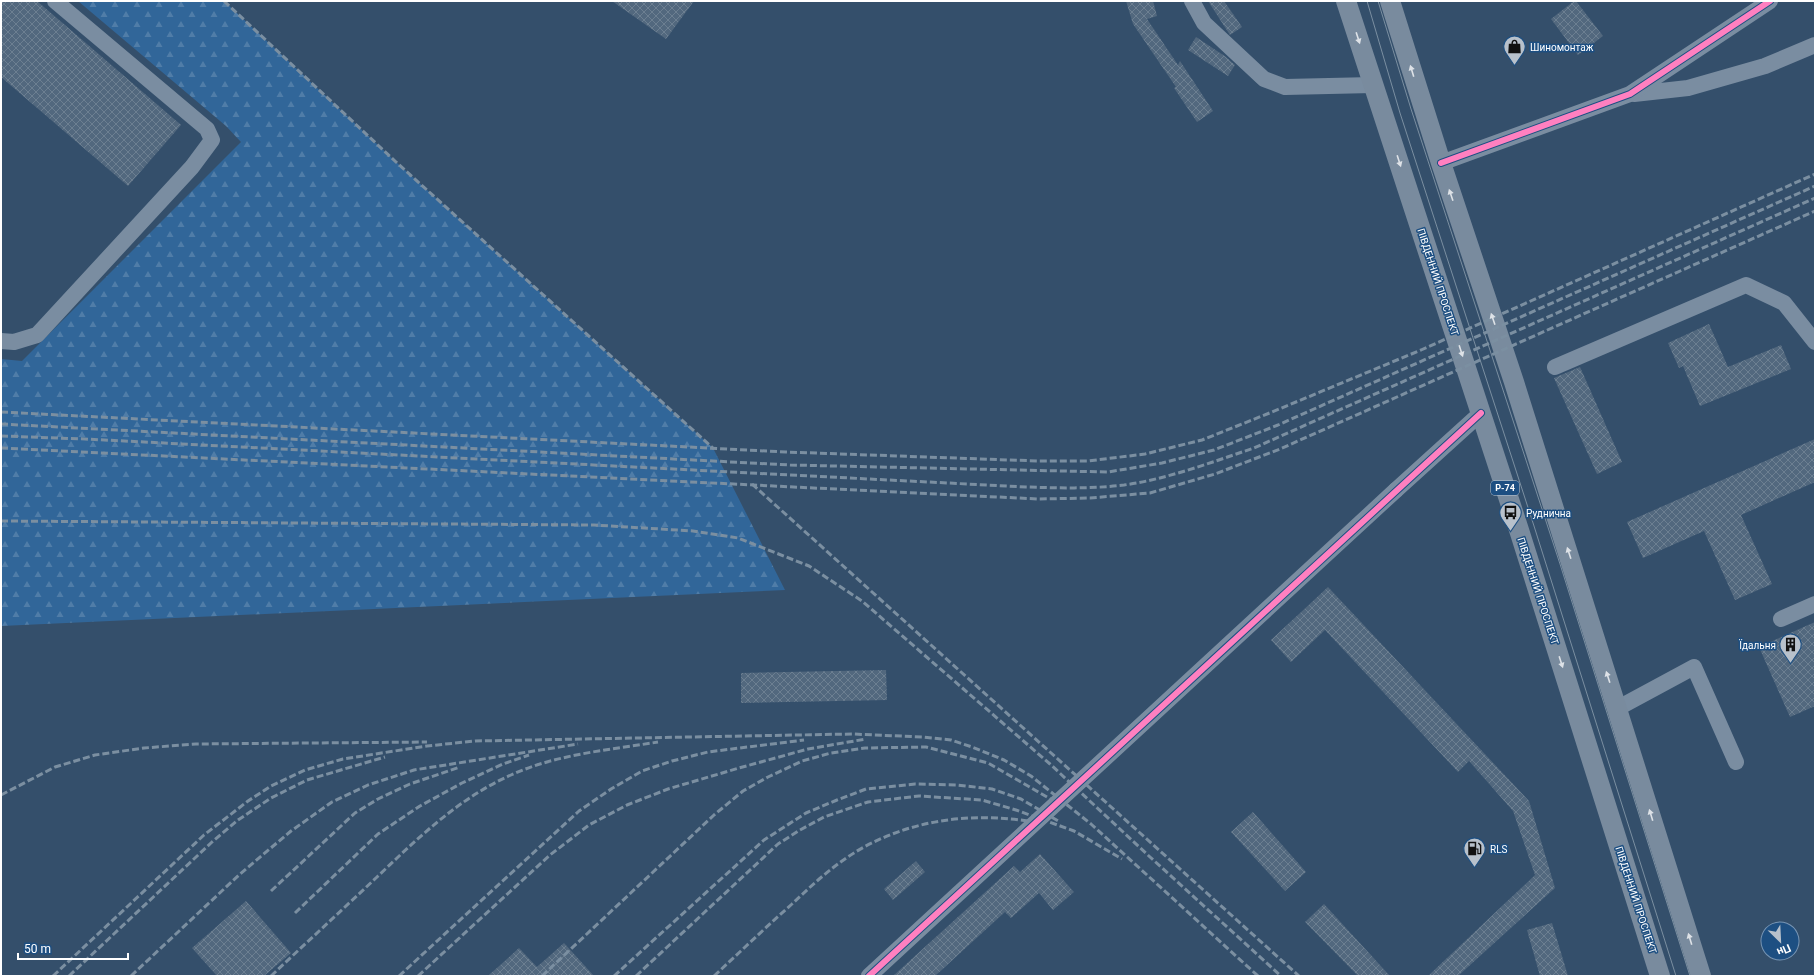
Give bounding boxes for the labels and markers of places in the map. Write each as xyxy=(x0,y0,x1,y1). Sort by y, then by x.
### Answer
shop icon: Шиномонтаж xyxy=(1502,34,1528,67)
place label: Шиномонтаж xyxy=(1530,42,1594,53)
bus stop icon: Руднична xyxy=(1497,500,1523,533)
place label: Руднична xyxy=(1526,508,1571,519)
building icon: Їдальня xyxy=(1778,632,1804,665)
place label: Їдальня xyxy=(1738,639,1776,651)
fuel station icon: RLS xyxy=(1461,836,1487,869)
place label: RLS xyxy=(1490,844,1508,855)

